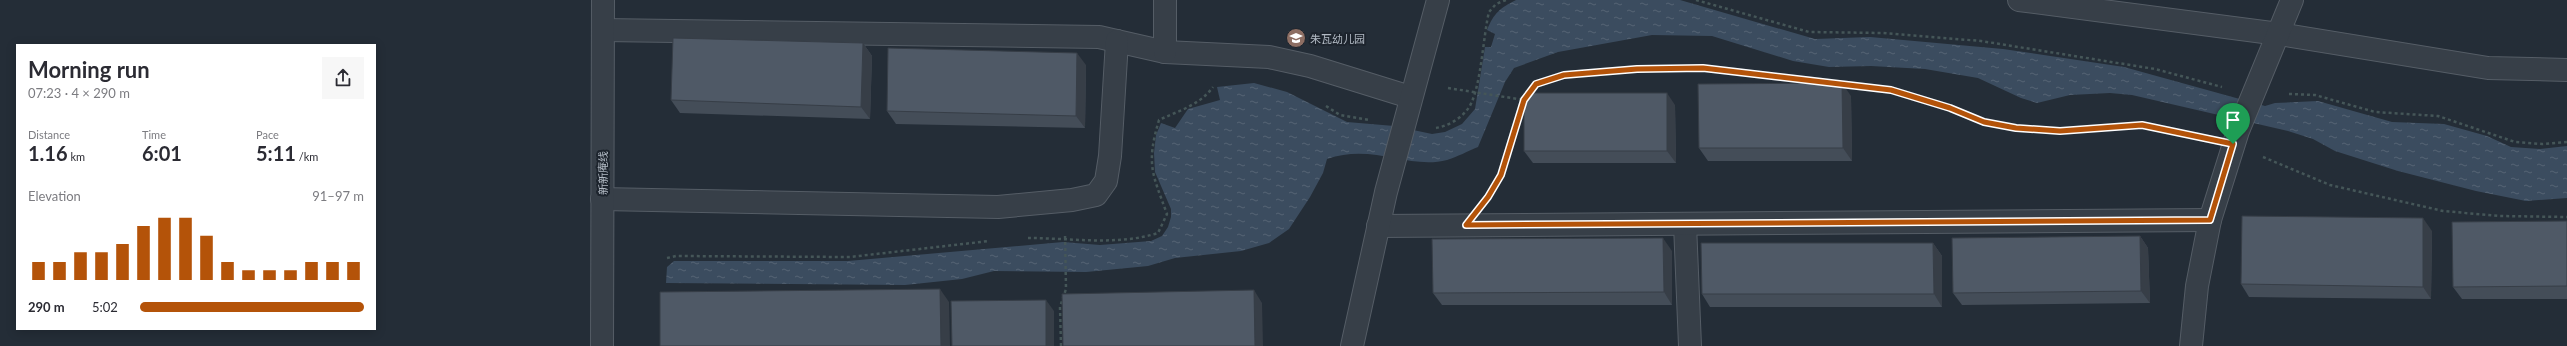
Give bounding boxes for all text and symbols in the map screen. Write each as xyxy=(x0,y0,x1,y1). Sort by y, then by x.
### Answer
school or university icon: 朱瓦幼儿园 xyxy=(1285,27,1307,49)
place label: 朱瓦幼儿园 xyxy=(1310,32,1365,45)
text: Morning run xyxy=(28,56,150,83)
button: share xyxy=(322,57,364,99)
text: 07:23 · 4 × 290 m xyxy=(28,85,130,101)
pin xyxy=(2216,103,2250,144)
icon: arrive xyxy=(2222,109,2244,131)
text: Distance xyxy=(28,128,70,141)
text: Time xyxy=(142,128,166,141)
text: Pace xyxy=(256,128,279,141)
text: 1.16 xyxy=(28,141,68,165)
text: 6:01 xyxy=(142,141,182,165)
text: 5:11 xyxy=(256,141,296,165)
text: km xyxy=(68,150,85,163)
text: /km xyxy=(296,150,318,163)
street label: 新新庵线 xyxy=(596,151,609,195)
text: Elevation xyxy=(28,188,81,204)
text: 91–97 m xyxy=(312,188,364,204)
text: 290 m xyxy=(28,299,65,315)
text: 5:02 xyxy=(92,299,118,315)

